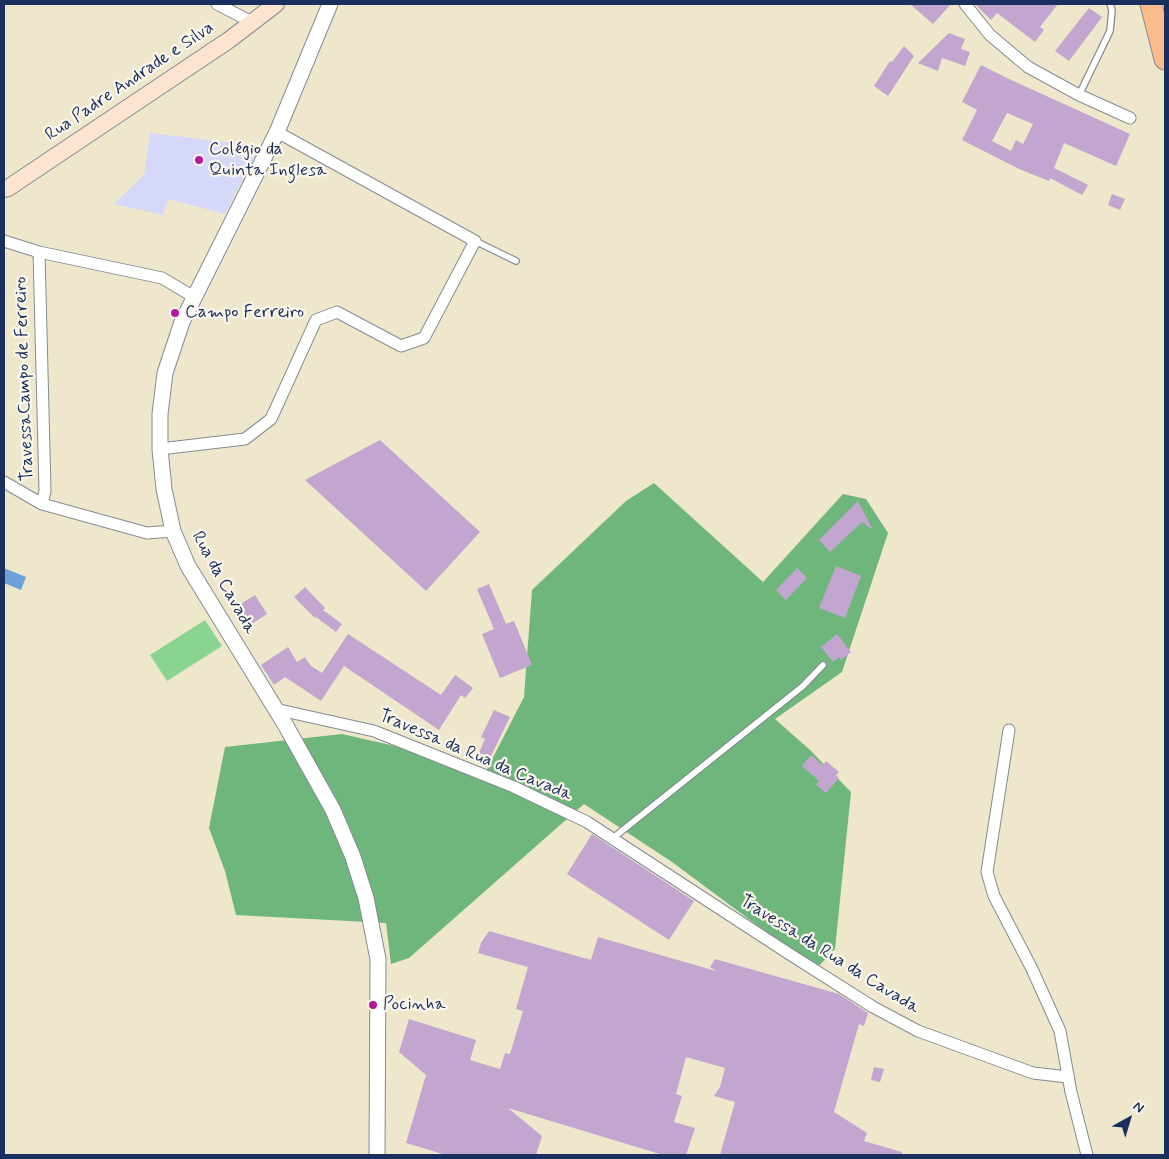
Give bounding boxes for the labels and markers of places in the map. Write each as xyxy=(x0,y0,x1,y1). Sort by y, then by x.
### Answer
place label: Colégio da Quinta Inglesa xyxy=(209,139,327,182)
marker: Colégio da Quinta Inglesa xyxy=(193,154,205,166)
place label: Campo Ferreiro xyxy=(185,302,304,324)
marker: Campo Ferreiro xyxy=(169,307,181,319)
place label: Pocinha xyxy=(383,994,446,1016)
marker: Pocinha xyxy=(367,999,379,1011)

